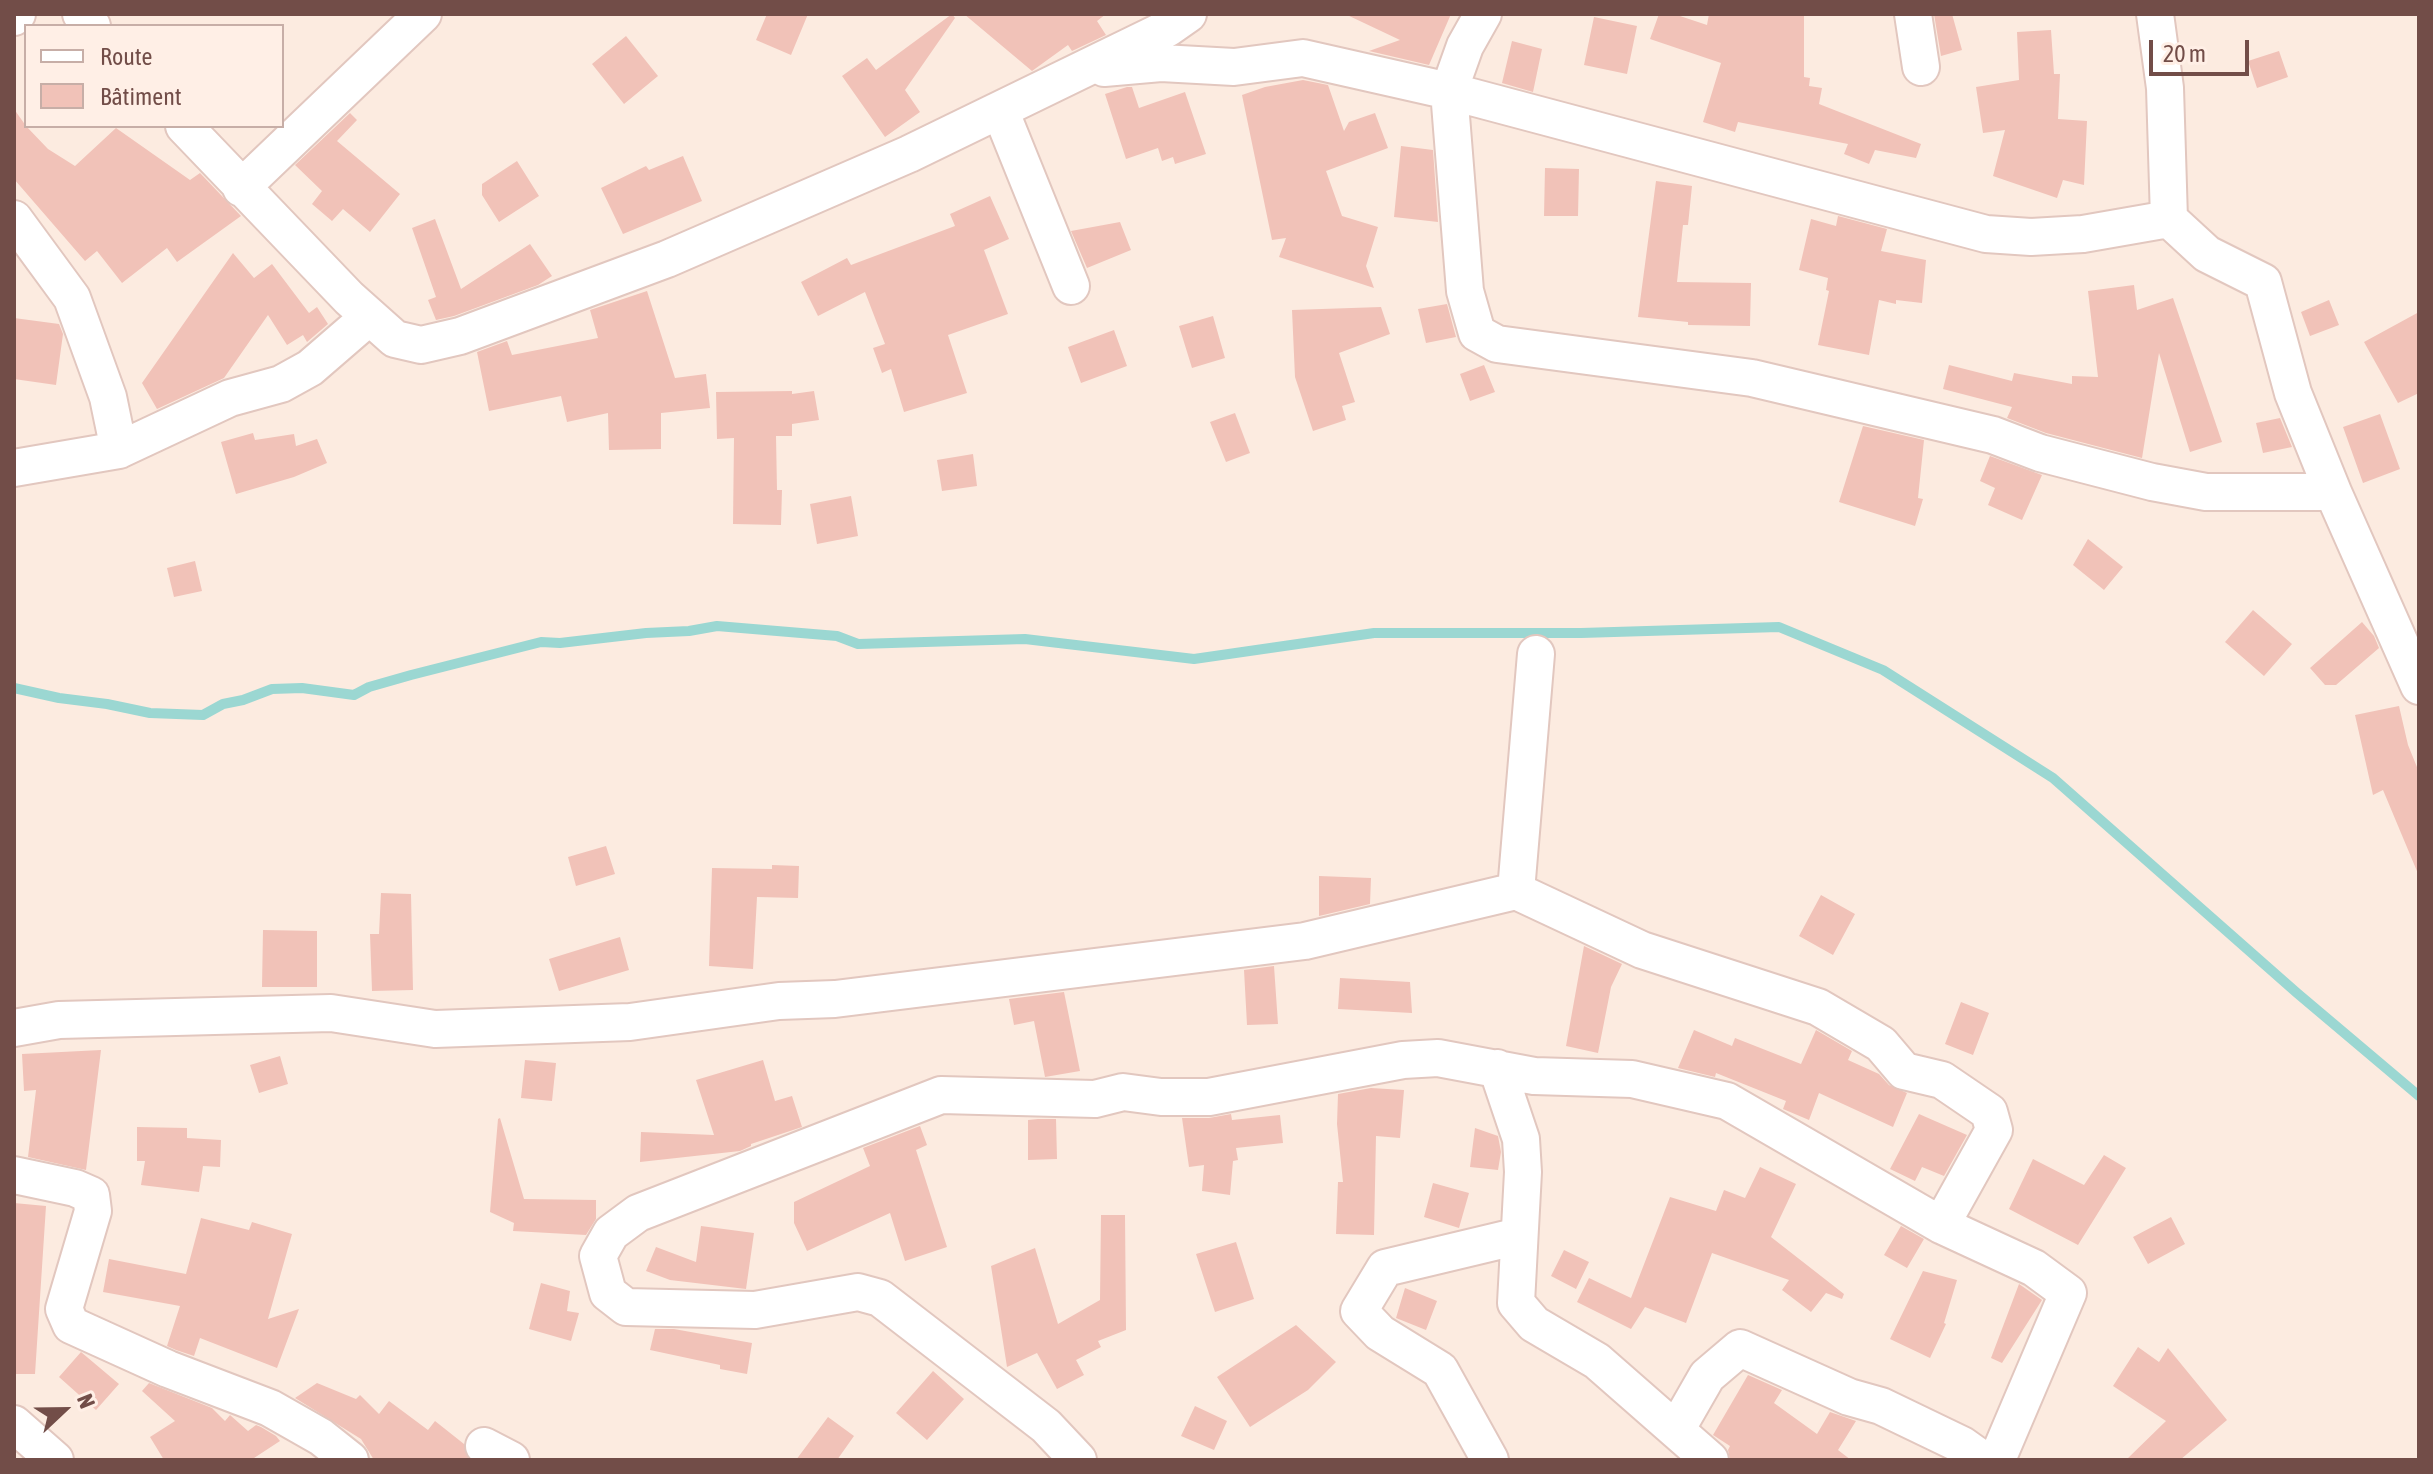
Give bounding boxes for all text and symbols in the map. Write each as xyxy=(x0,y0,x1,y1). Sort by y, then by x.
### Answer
legend xyxy=(24,24,284,128)
scale bar xyxy=(2153,24,2253,74)
text: 20 m xyxy=(2163,40,2206,67)
text: Route xyxy=(100,43,152,70)
text: Bâtiment xyxy=(100,83,182,110)
north arrow xyxy=(24,1370,104,1450)
text: N xyxy=(72,1390,101,1412)

